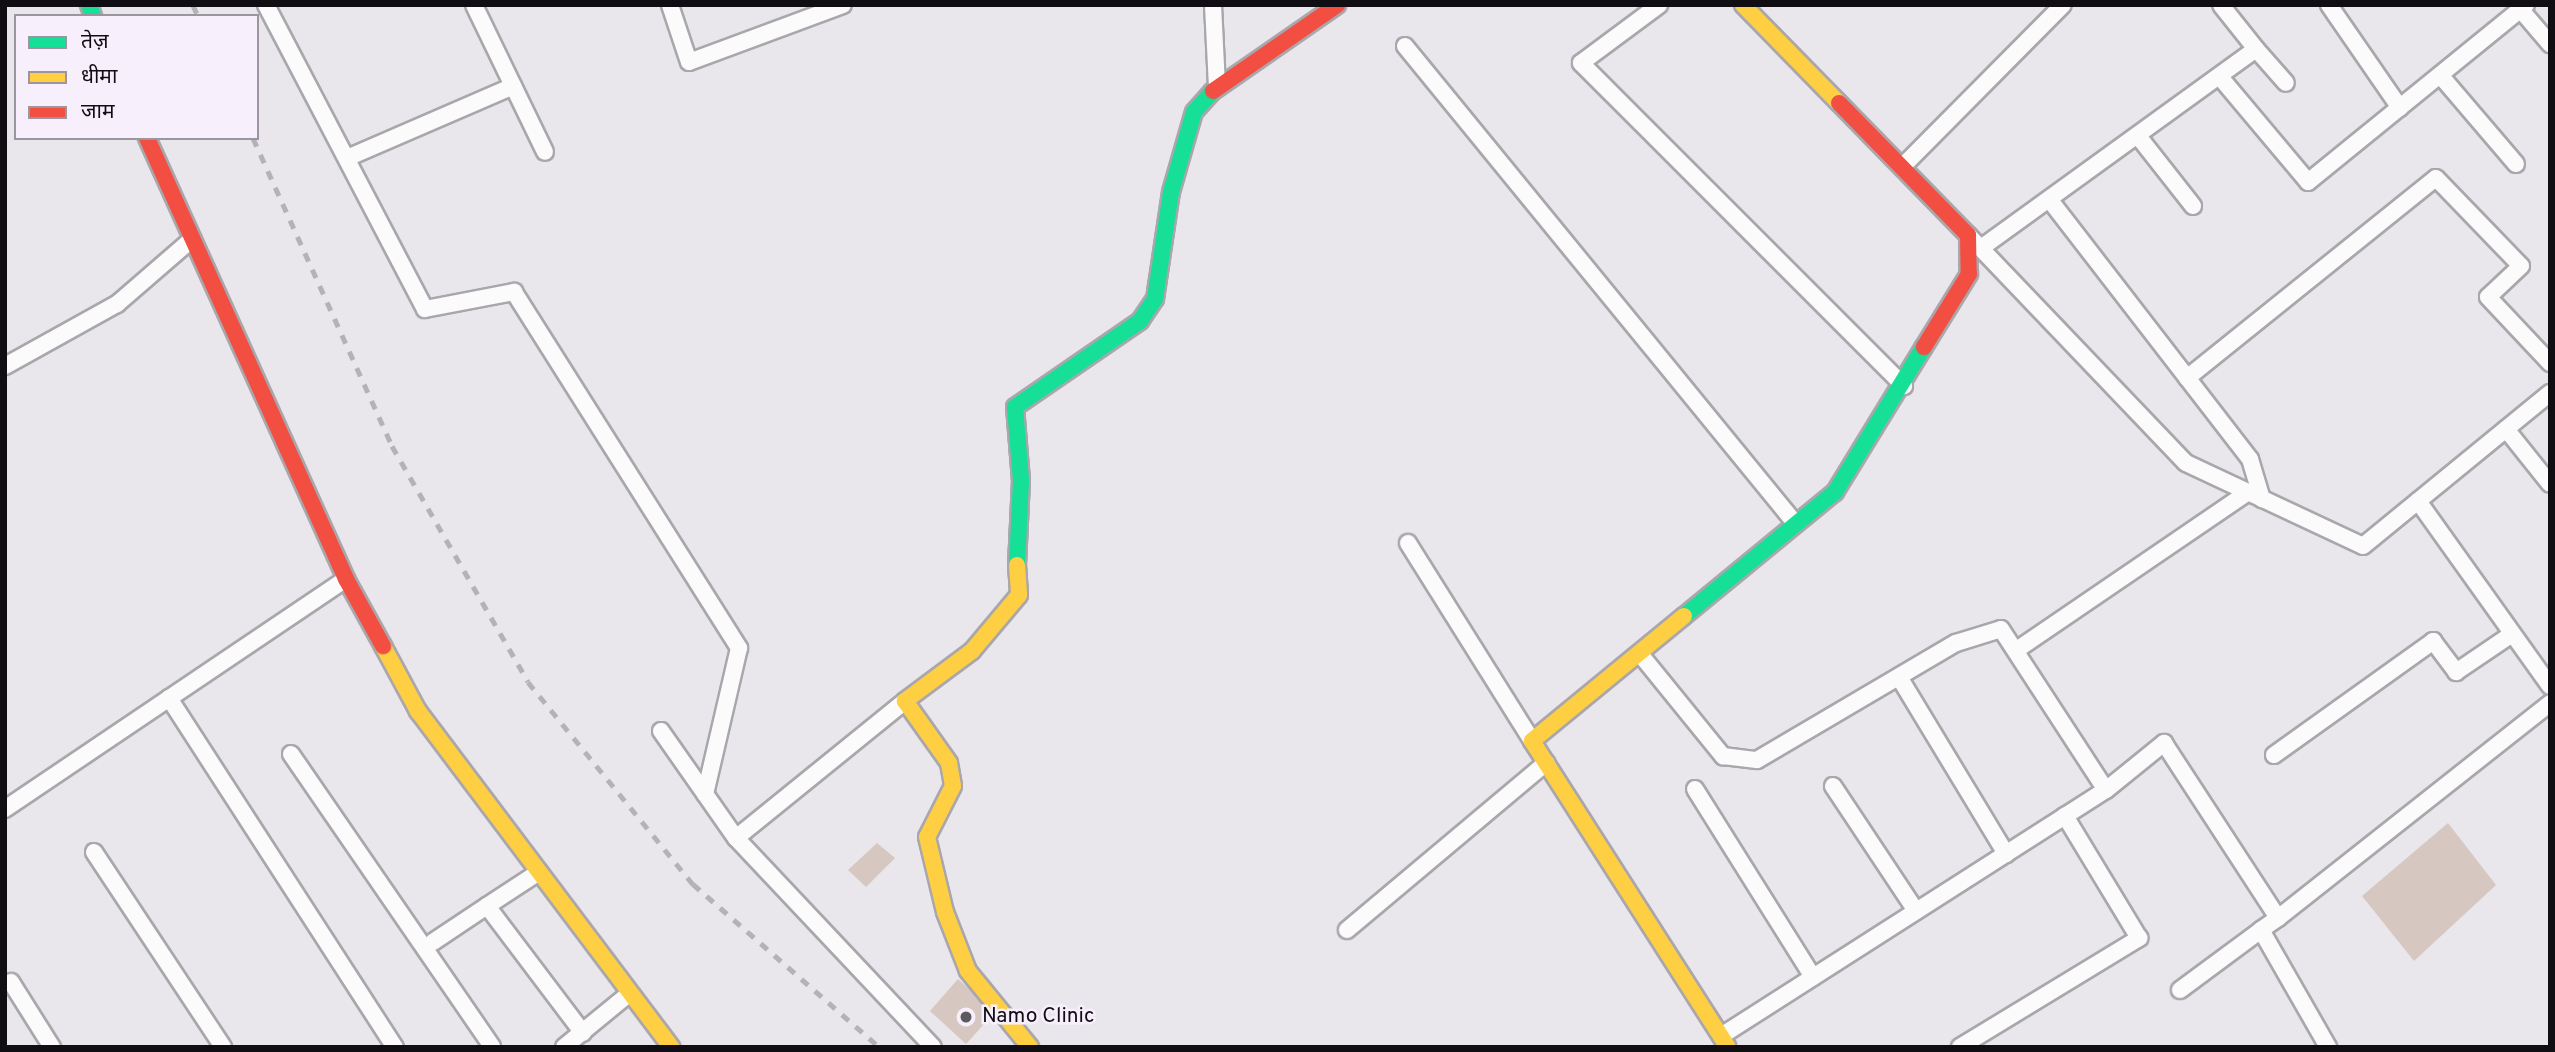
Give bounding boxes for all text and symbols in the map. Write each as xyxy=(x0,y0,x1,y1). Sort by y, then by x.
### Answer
legend xyxy=(14,14,259,140)
text: तेज़ xyxy=(81,29,109,56)
text: धीमा xyxy=(81,64,117,91)
text: जाम xyxy=(81,99,115,126)
place label: Namo Clinic xyxy=(982,1004,1094,1030)
marker: Namo Clinic xyxy=(956,1007,976,1027)

